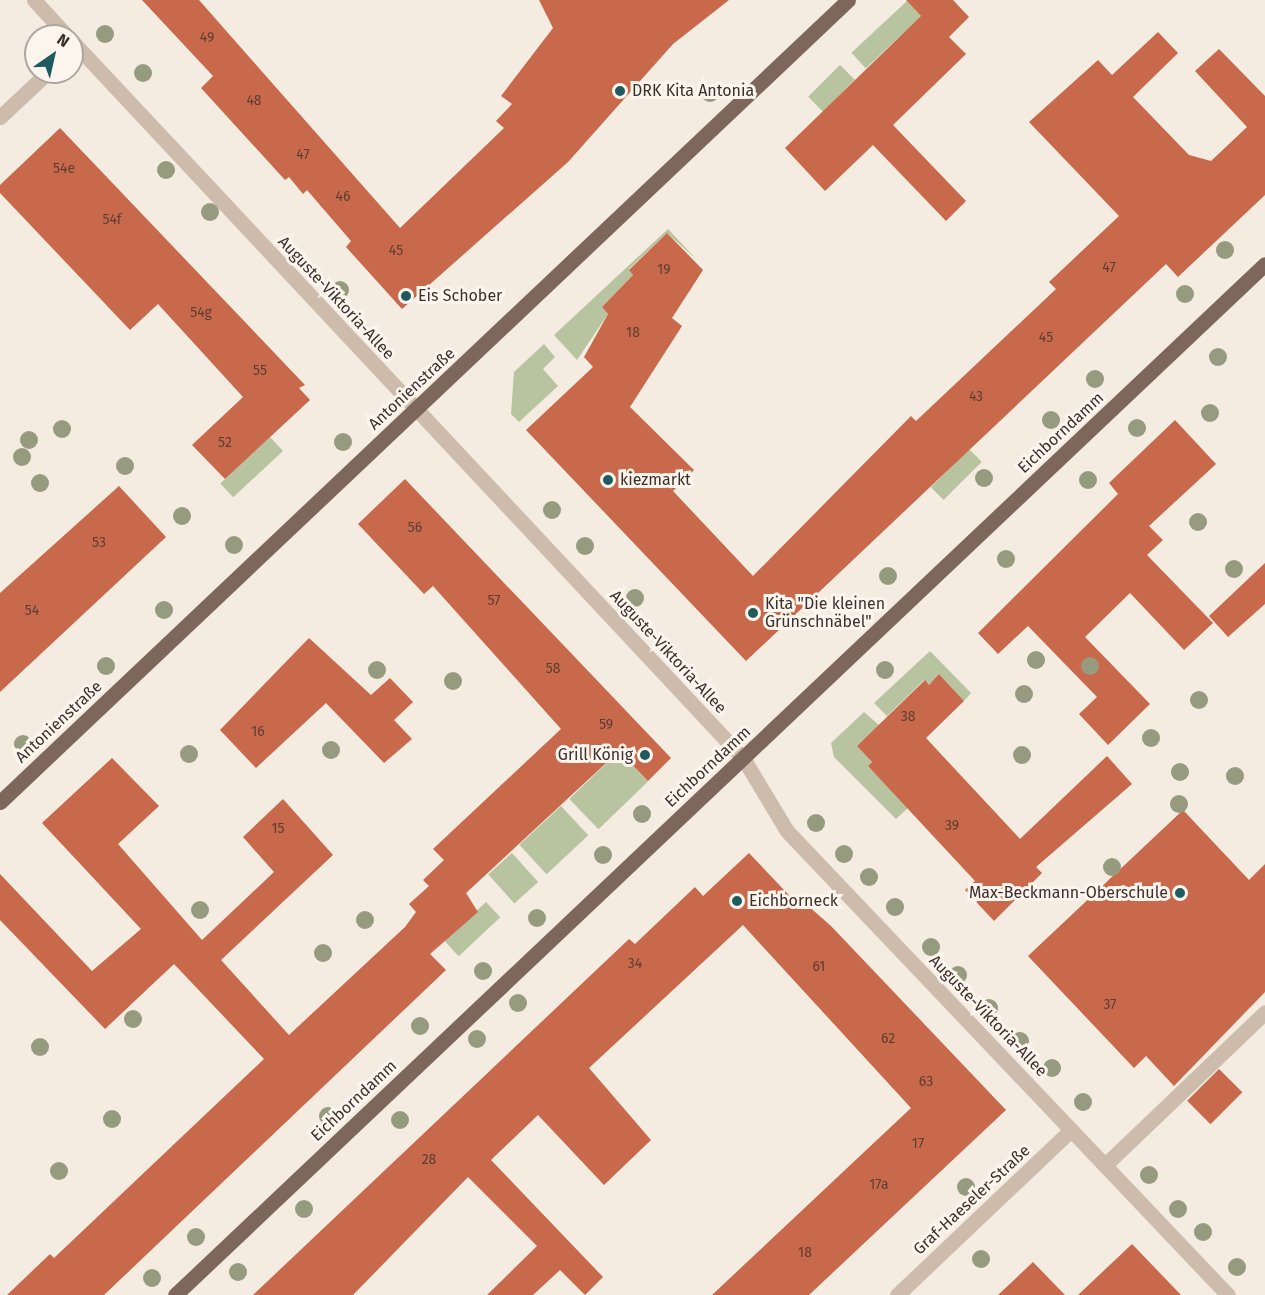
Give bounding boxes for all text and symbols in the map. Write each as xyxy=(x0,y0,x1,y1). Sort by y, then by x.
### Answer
north arrow xyxy=(24,24,84,84)
text: N xyxy=(54,29,73,51)
house number: 49 xyxy=(200,30,214,46)
place label: DRK Kita Antonia xyxy=(632,81,754,101)
marker: DRK Kita Antonia xyxy=(613,84,627,98)
house number: 48 xyxy=(246,93,262,109)
house number: 47 xyxy=(296,147,310,163)
house number: 54e xyxy=(53,161,75,177)
house number: 46 xyxy=(336,189,350,205)
house number: 54f xyxy=(102,212,122,228)
street label: Auguste-Viktoria-Allee xyxy=(274,232,398,364)
house number: 45 xyxy=(389,243,403,259)
house number: 47 xyxy=(1102,260,1116,276)
house number: 19 xyxy=(657,262,671,278)
place label: Eis Schober xyxy=(418,286,502,306)
marker: Eis Schober xyxy=(399,289,413,303)
house number: 54g xyxy=(190,305,212,321)
house number: 18 xyxy=(626,325,640,341)
house number: 45 xyxy=(1039,330,1053,346)
street label: Antonienstraße xyxy=(365,344,459,434)
house number: 55 xyxy=(253,363,267,379)
street label: Eichborndamm xyxy=(1014,388,1108,478)
house number: 43 xyxy=(969,389,983,405)
house number: 52 xyxy=(218,435,232,451)
place label: kiezmarkt xyxy=(620,470,691,490)
marker: kiezmarkt xyxy=(601,473,615,487)
house number: 56 xyxy=(408,520,422,536)
house number: 53 xyxy=(92,535,106,551)
street label: Auguste-Viktoria-Allee xyxy=(606,586,730,718)
house number: 57 xyxy=(488,593,500,609)
place label: Kita "Die kleinen Grünschnäbel" xyxy=(765,594,885,632)
house number: 54 xyxy=(25,603,39,619)
marker: Kita "Die kleinen Grünschnäbel" xyxy=(746,606,760,620)
house number: 58 xyxy=(546,661,560,677)
street label: Antonienstraße xyxy=(12,677,106,767)
house number: 38 xyxy=(901,709,915,725)
house number: 59 xyxy=(599,717,613,733)
street label: Eichborndamm xyxy=(661,722,755,812)
house number: 16 xyxy=(251,724,265,740)
place label: Grill König xyxy=(558,745,633,765)
marker: Grill König xyxy=(638,748,652,762)
house number: 39 xyxy=(945,818,959,834)
house number: 15 xyxy=(271,821,285,837)
place label: Max-Beckmann-Oberschule xyxy=(969,883,1168,903)
marker: Max-Beckmann-Oberschule xyxy=(1173,886,1187,900)
place label: Eichborneck xyxy=(749,891,838,911)
marker: Eichborneck xyxy=(730,894,744,908)
street label: Auguste-Viktoria-Allee xyxy=(925,951,1051,1081)
house number: 34 xyxy=(628,956,642,972)
house number: 61 xyxy=(813,959,825,975)
house number: 37 xyxy=(1103,997,1117,1013)
house number: 62 xyxy=(881,1031,895,1047)
street label: Eichborndamm xyxy=(307,1056,401,1146)
house number: 63 xyxy=(919,1074,933,1090)
house number: 17 xyxy=(912,1136,924,1152)
street label: Graf-Haeseler-Straße xyxy=(910,1141,1034,1259)
house number: 28 xyxy=(422,1152,436,1168)
house number: 17a xyxy=(869,1177,889,1193)
house number: 18 xyxy=(798,1245,812,1261)

